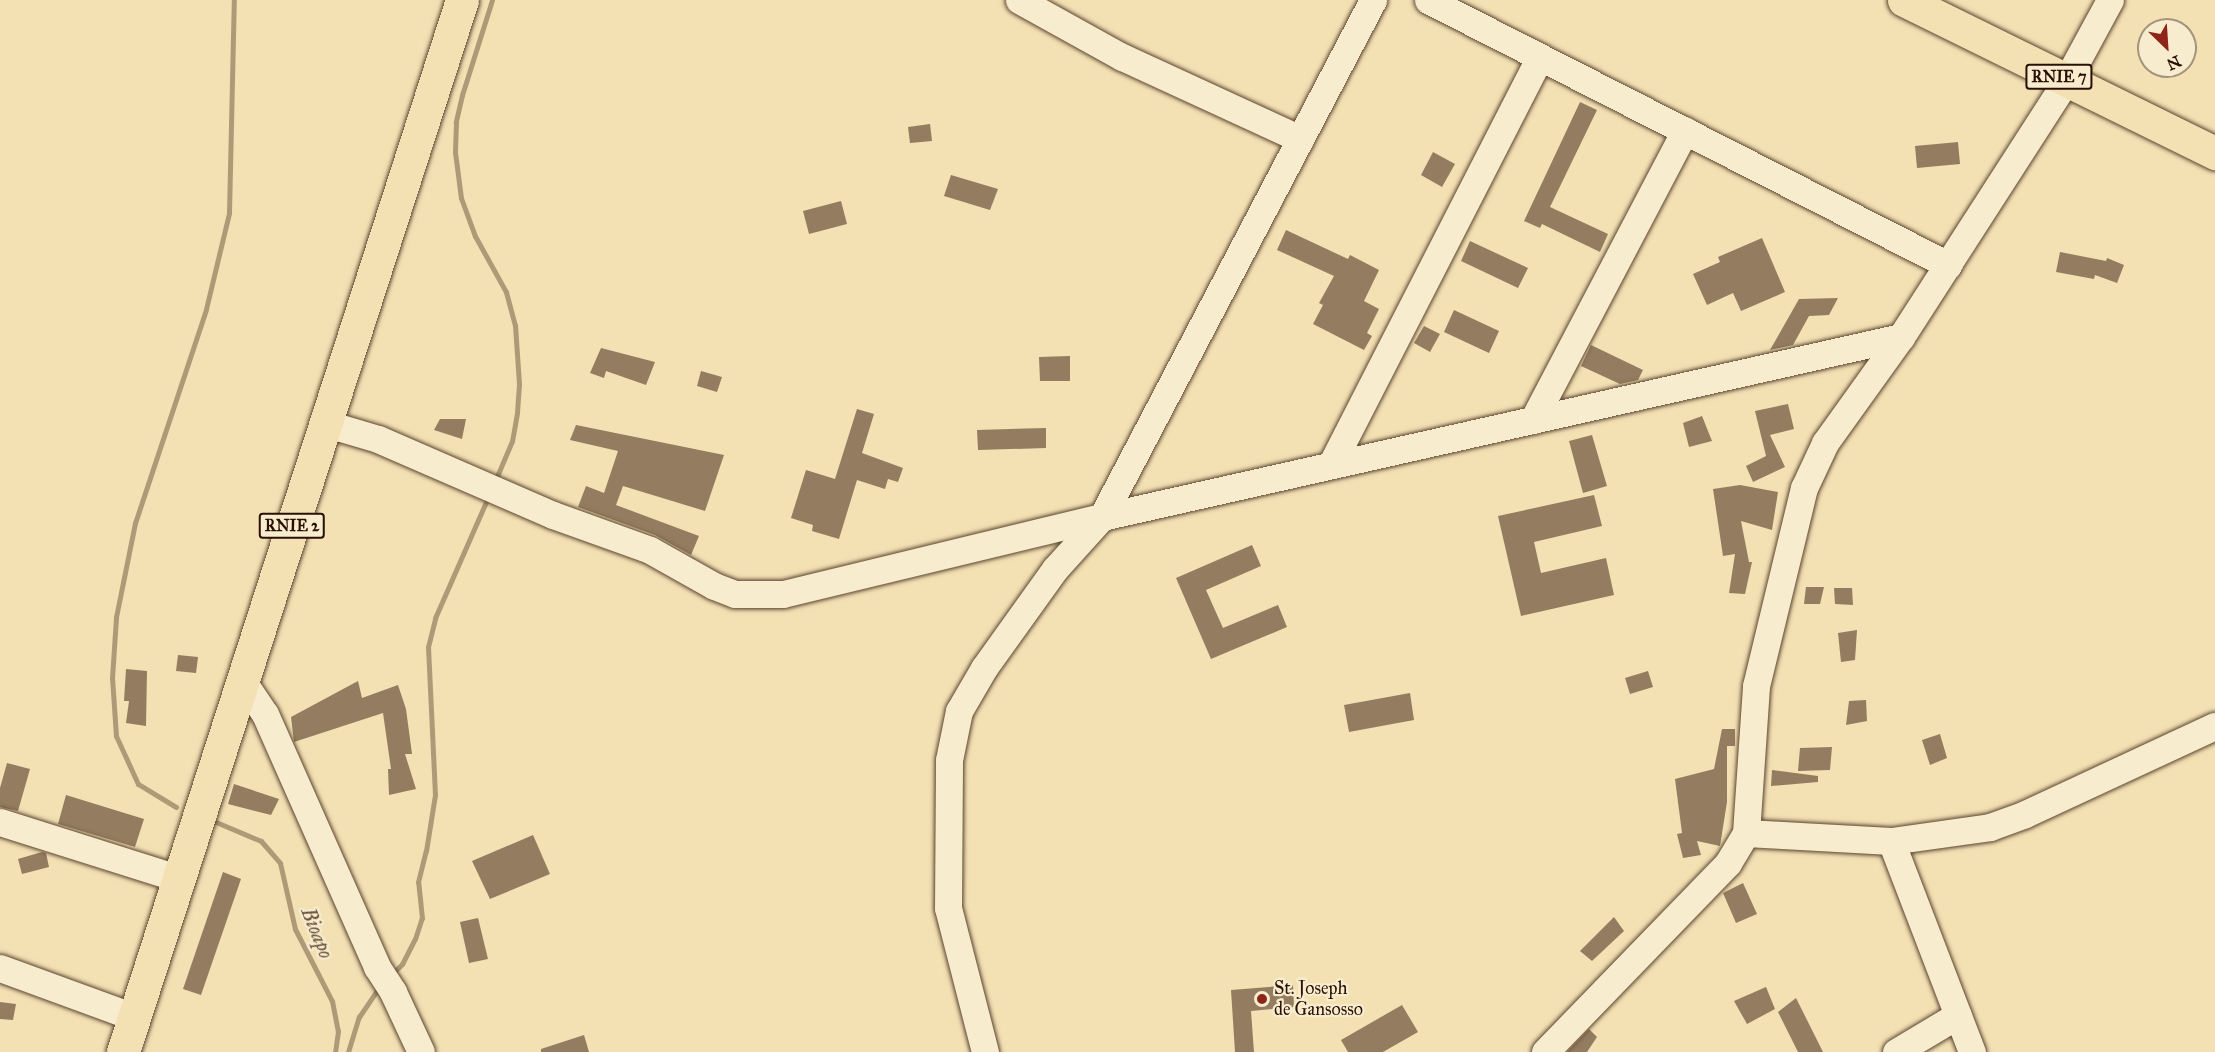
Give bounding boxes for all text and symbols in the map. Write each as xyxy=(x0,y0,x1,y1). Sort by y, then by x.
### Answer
north arrow xyxy=(2137,18,2197,78)
text: N xyxy=(2164,51,2184,74)
road number: RNIE 7 xyxy=(2024,64,2094,90)
road number: RNIE 2 xyxy=(258,513,326,539)
water label: Bioapo xyxy=(296,904,338,962)
place label: St. Joseph de Gansosso xyxy=(1274,978,1363,1020)
marker: St. Joseph de Gansosso xyxy=(1255,992,1269,1006)

